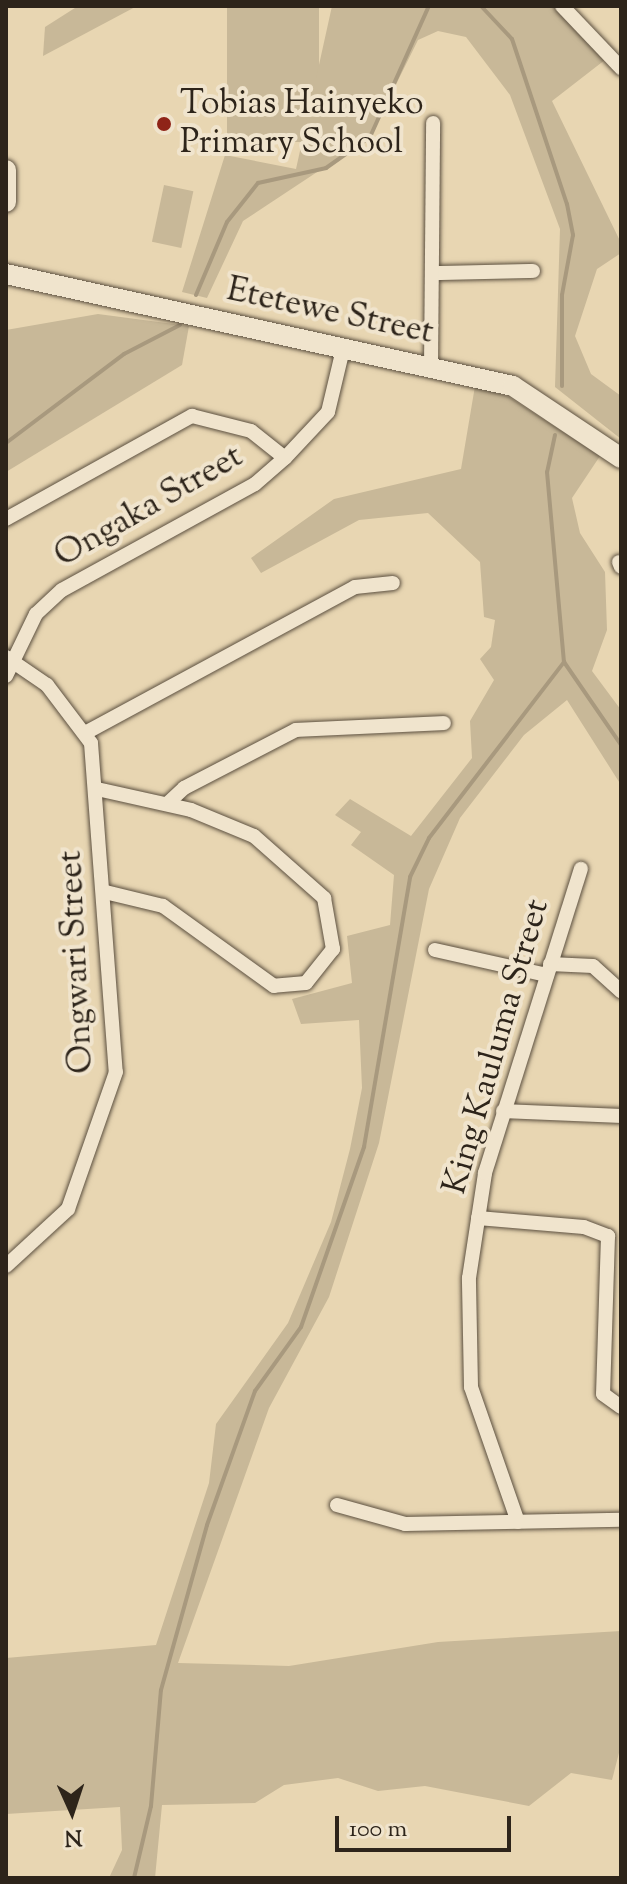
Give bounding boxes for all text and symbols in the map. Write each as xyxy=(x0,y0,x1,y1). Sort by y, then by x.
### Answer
place label: Tobias Hainyeko Primary School xyxy=(180,84,423,164)
marker: Tobias Hainyeko Primary School xyxy=(155,115,173,133)
street label: Etetewe Street xyxy=(223,270,437,354)
street label: Ongaka Street xyxy=(48,437,250,577)
street label: Ongwari Street xyxy=(51,849,103,1075)
street label: King Kauluma Street xyxy=(435,895,559,1199)
north arrow xyxy=(32,1772,112,1852)
scale bar xyxy=(339,1800,515,1850)
text: 100 m xyxy=(349,1813,407,1847)
text: N xyxy=(64,1820,83,1852)

